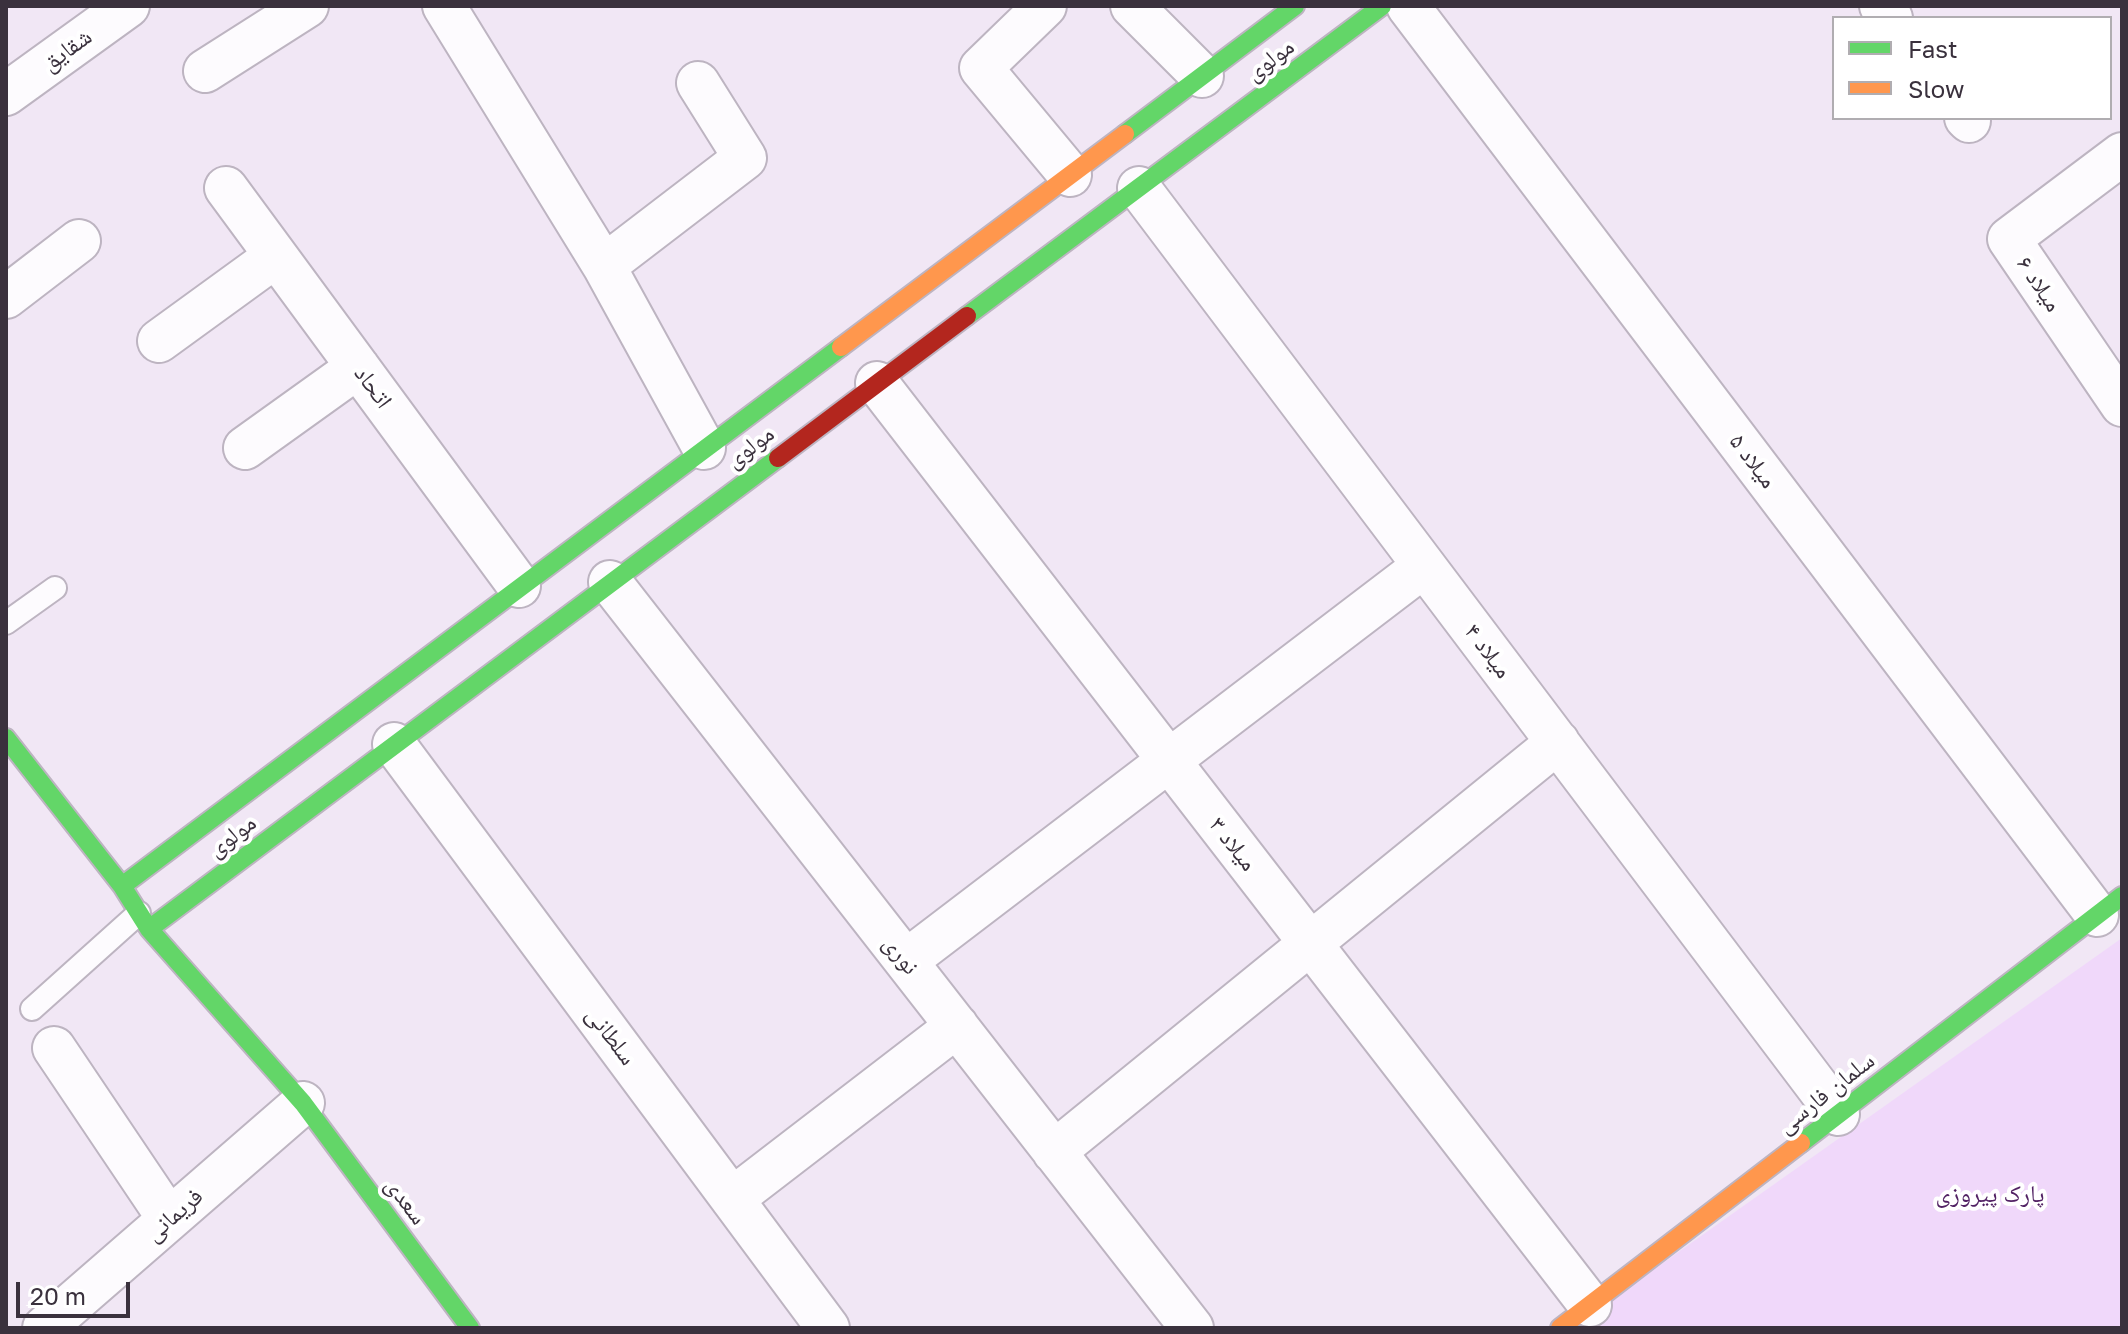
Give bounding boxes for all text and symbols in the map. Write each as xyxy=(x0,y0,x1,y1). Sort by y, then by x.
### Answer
legend xyxy=(1832,16,2112,120)
street label: شقایق xyxy=(36,22,98,78)
street label: مولوی xyxy=(1240,32,1300,88)
text: Fast xyxy=(1908,34,1958,63)
text: Slow xyxy=(1908,74,1964,103)
street label: میلاد ۶ xyxy=(2010,251,2068,317)
street label: اتحاد xyxy=(348,360,398,414)
street label: مولوی xyxy=(720,419,780,475)
street label: میلاد ۵ xyxy=(1723,428,1783,494)
street label: میلاد ۴ xyxy=(1458,618,1518,684)
street label: مولوی xyxy=(202,808,262,864)
street label: میلاد ۳ xyxy=(1203,811,1263,877)
street label: نوری xyxy=(877,930,925,980)
street label: سلطانی xyxy=(580,1001,642,1071)
street label: سلمان فارسی xyxy=(1772,1046,1880,1140)
street label: سعدی xyxy=(379,1172,433,1230)
park label: پارک پیروزی xyxy=(1936,1180,2044,1208)
street label: فریمانی xyxy=(139,1182,209,1248)
scale bar xyxy=(20,1266,134,1316)
text: 20 m xyxy=(30,1281,86,1310)

